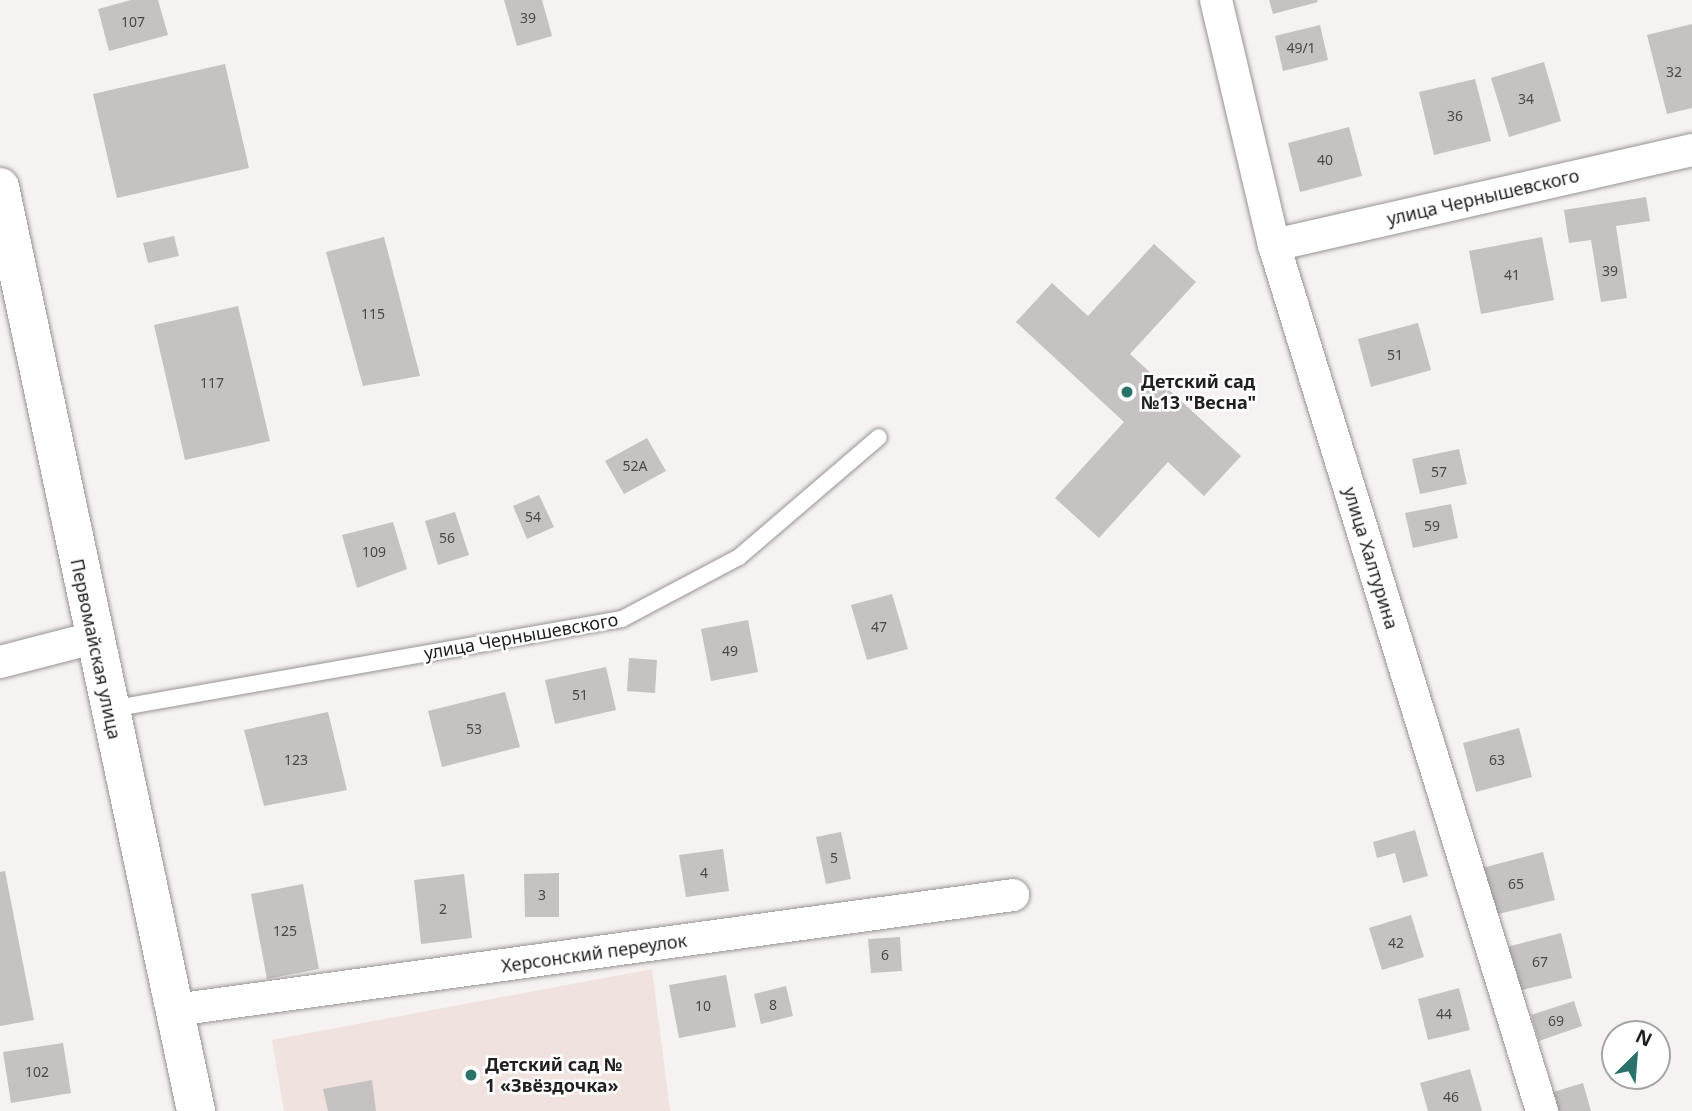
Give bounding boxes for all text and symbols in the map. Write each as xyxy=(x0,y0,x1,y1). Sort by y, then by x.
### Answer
house number: 39 xyxy=(520,10,536,26)
house number: 107 xyxy=(121,14,145,30)
house number: 49/1 xyxy=(1286,40,1316,56)
house number: 32 xyxy=(1666,64,1682,80)
house number: 34 xyxy=(1518,91,1534,107)
house number: 36 xyxy=(1447,108,1463,124)
house number: 40 xyxy=(1317,152,1333,168)
street label: улица Чернышевского xyxy=(1385,164,1581,230)
house number: 39 xyxy=(1602,263,1618,279)
house number: 41 xyxy=(1504,267,1520,283)
house number: 115 xyxy=(361,306,385,322)
house number: 51 xyxy=(1387,347,1403,363)
place label: Детский сад №13 "Весна" xyxy=(1141,371,1256,414)
house number: 117 xyxy=(200,375,224,391)
marker: Детский сад №13 "Весна" xyxy=(1119,384,1135,400)
house number: 52А xyxy=(623,458,647,474)
house number: 57 xyxy=(1431,464,1447,480)
street label: улица Халтурина xyxy=(1339,484,1403,632)
house number: 54 xyxy=(525,509,541,525)
house number: 59 xyxy=(1424,518,1440,534)
house number: 56 xyxy=(439,530,455,546)
house number: 109 xyxy=(362,544,386,560)
street label: Первомайская улица xyxy=(66,557,126,741)
street label: улица Чернышевского xyxy=(422,608,620,664)
house number: 47 xyxy=(871,619,887,635)
house number: 49 xyxy=(722,643,738,659)
house number: 51 xyxy=(572,687,588,703)
house number: 53 xyxy=(466,721,482,737)
house number: 123 xyxy=(284,752,308,768)
house number: 63 xyxy=(1489,752,1505,768)
house number: 5 xyxy=(830,850,838,866)
house number: 4 xyxy=(700,865,708,881)
house number: 65 xyxy=(1508,876,1524,892)
house number: 3 xyxy=(538,887,546,903)
house number: 2 xyxy=(439,901,447,917)
house number: 125 xyxy=(273,923,297,939)
street label: Херсонский переулок xyxy=(500,929,688,977)
house number: 42 xyxy=(1388,935,1404,951)
house number: 6 xyxy=(881,947,889,963)
house number: 67 xyxy=(1532,954,1548,970)
house number: 8 xyxy=(769,997,777,1013)
house number: 10 xyxy=(695,998,711,1014)
house number: 44 xyxy=(1436,1006,1452,1022)
house number: 69 xyxy=(1548,1013,1564,1029)
north arrow xyxy=(1601,1020,1671,1090)
text: N xyxy=(1632,1023,1657,1053)
place label: Детский сад № 1 «Звёздочка» xyxy=(485,1054,622,1096)
house number: 102 xyxy=(25,1064,49,1080)
marker: Детский сад № 1 «Звёздочка» xyxy=(463,1067,479,1083)
house number: 46 xyxy=(1443,1089,1459,1105)

